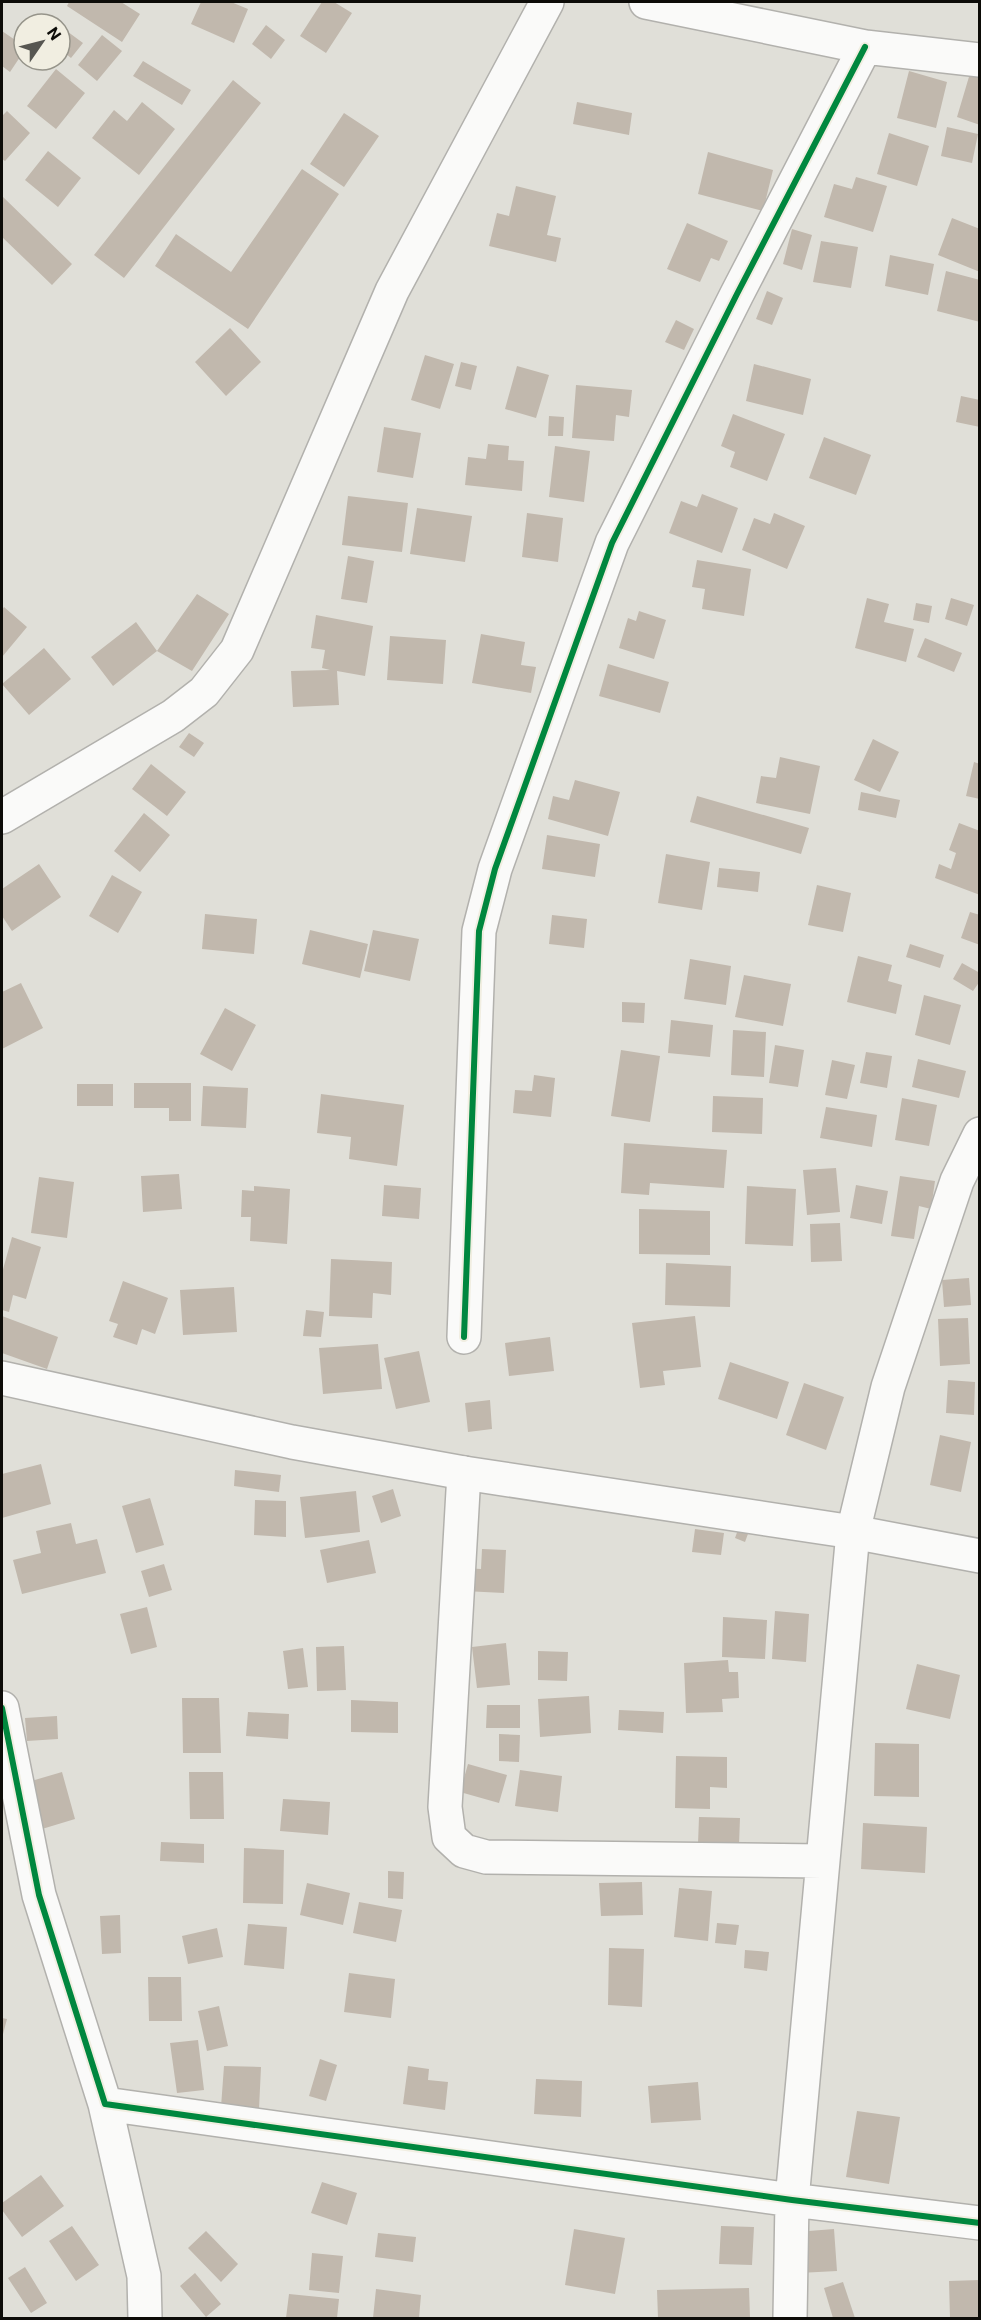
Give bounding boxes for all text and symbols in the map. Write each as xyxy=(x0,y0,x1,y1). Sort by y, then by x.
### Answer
north arrow xyxy=(12,12,72,72)
text: N xyxy=(43,24,65,44)

